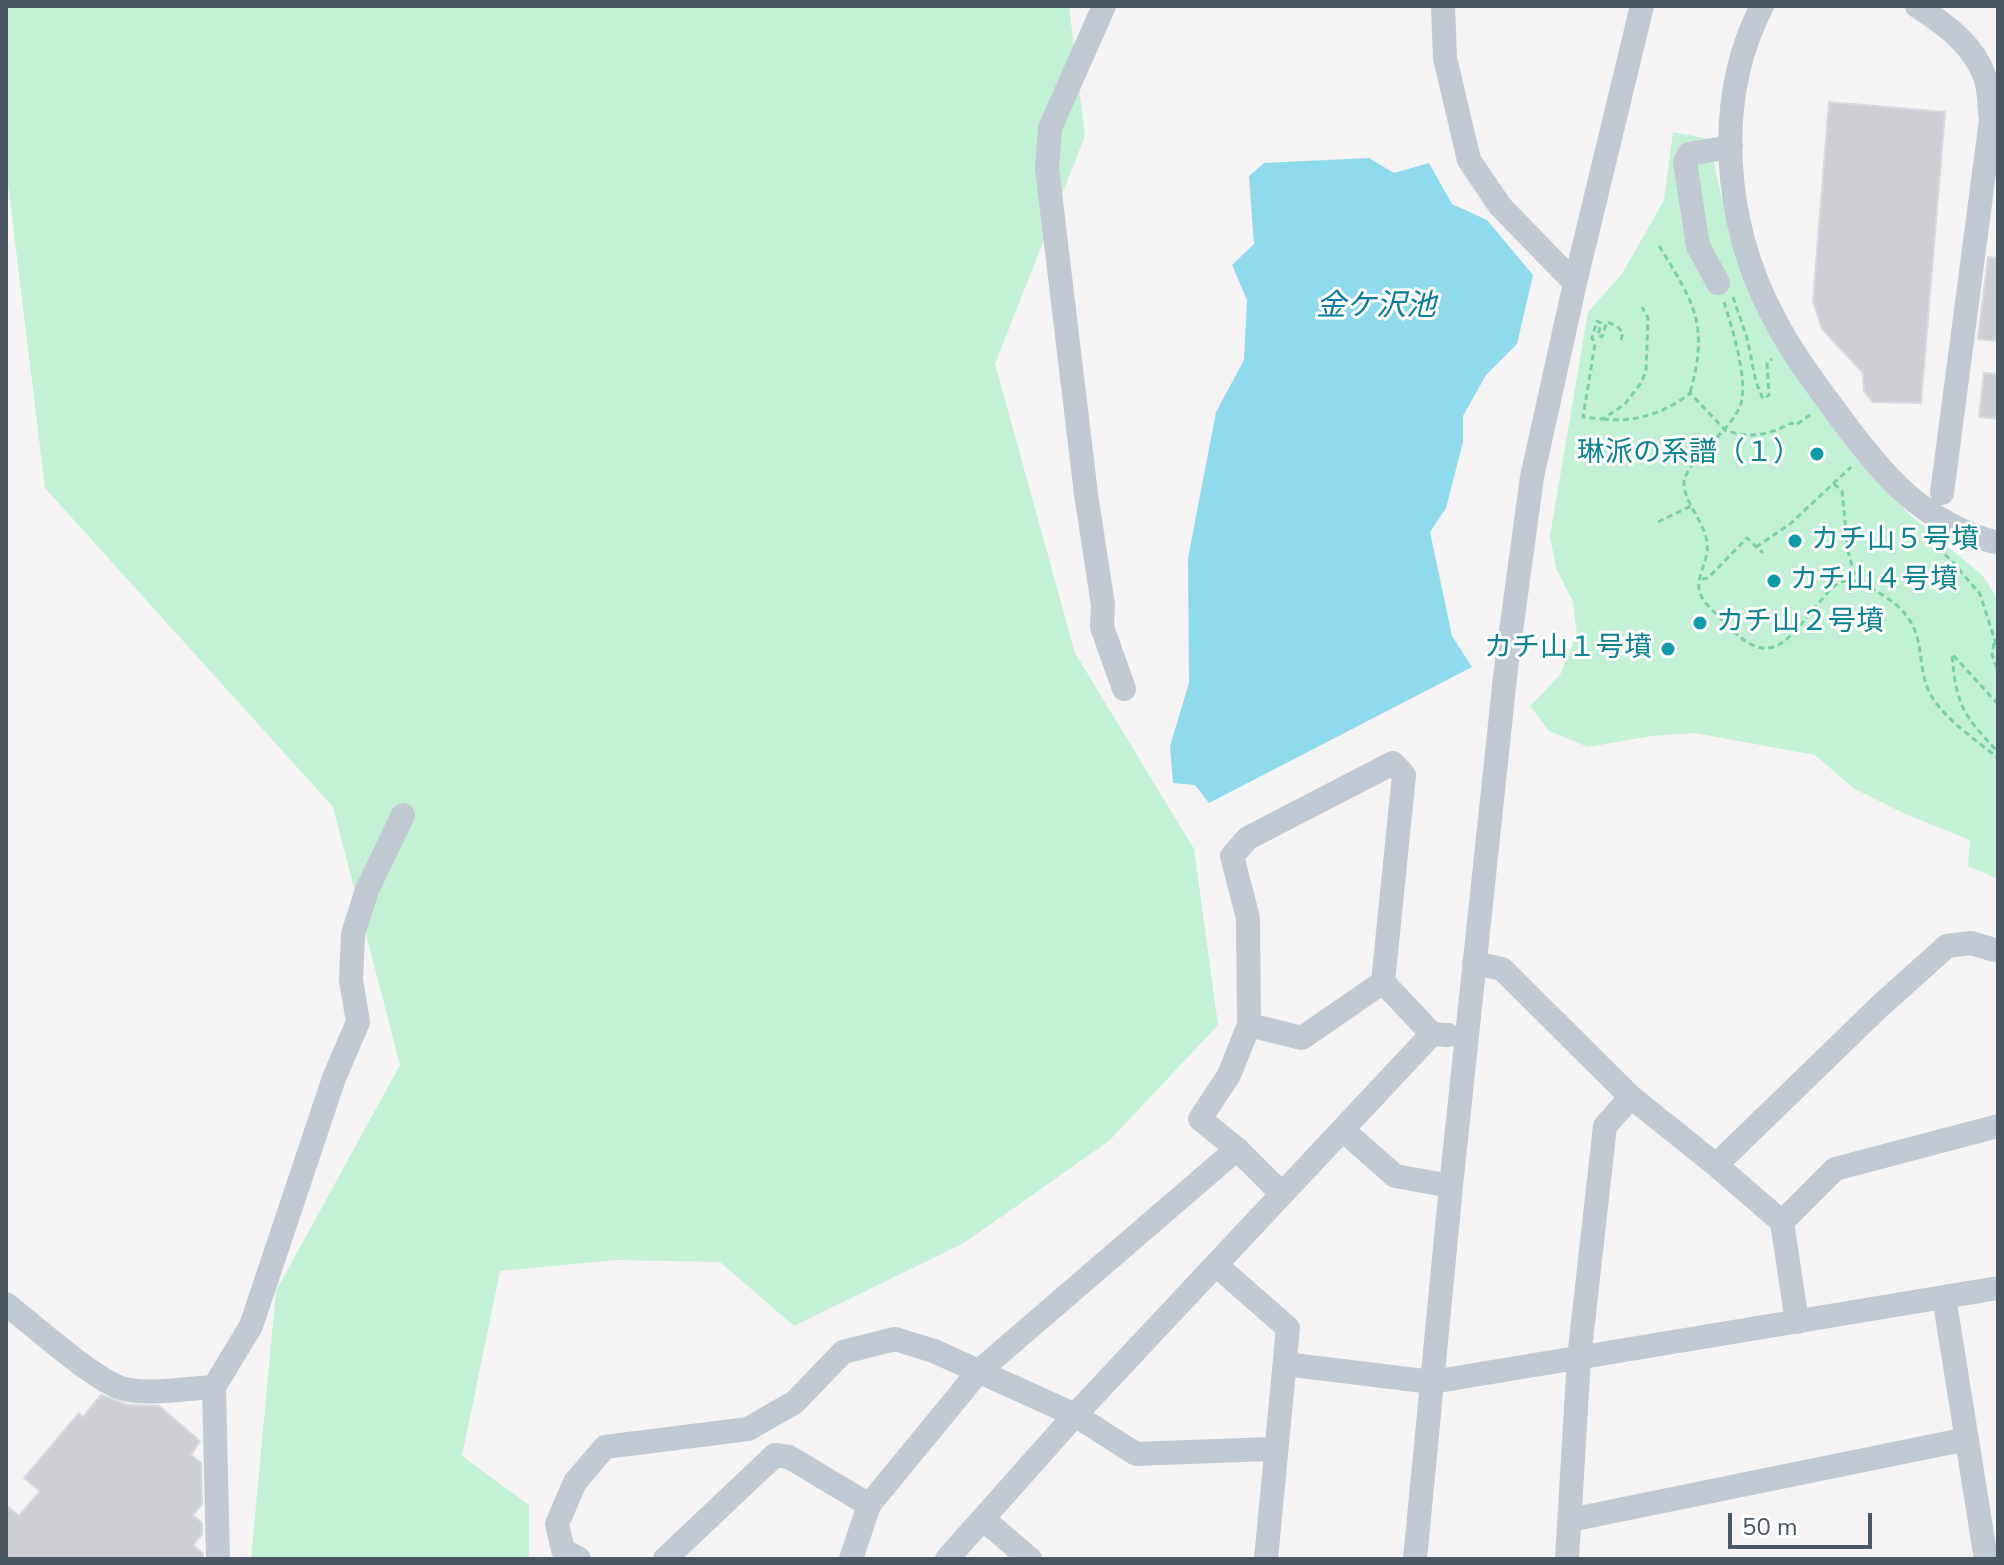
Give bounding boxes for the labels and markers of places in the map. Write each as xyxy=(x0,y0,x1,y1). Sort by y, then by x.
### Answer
place label: 琳派の系譜（１） xyxy=(1577,437,1801,471)
marker: 琳派の系譜（１） xyxy=(1808,445,1826,463)
place label: カチ山５号墳 xyxy=(1811,524,1979,558)
marker: カチ山５号墳 xyxy=(1786,532,1804,550)
place label: カチ山４号墳 xyxy=(1790,564,1958,598)
marker: カチ山４号墳 xyxy=(1765,572,1783,590)
place label: カチ山２号墳 xyxy=(1716,606,1884,640)
marker: カチ山２号墳 xyxy=(1691,614,1709,632)
place label: カチ山１号墳 xyxy=(1484,632,1652,666)
marker: カチ山１号墳 xyxy=(1659,640,1677,658)

